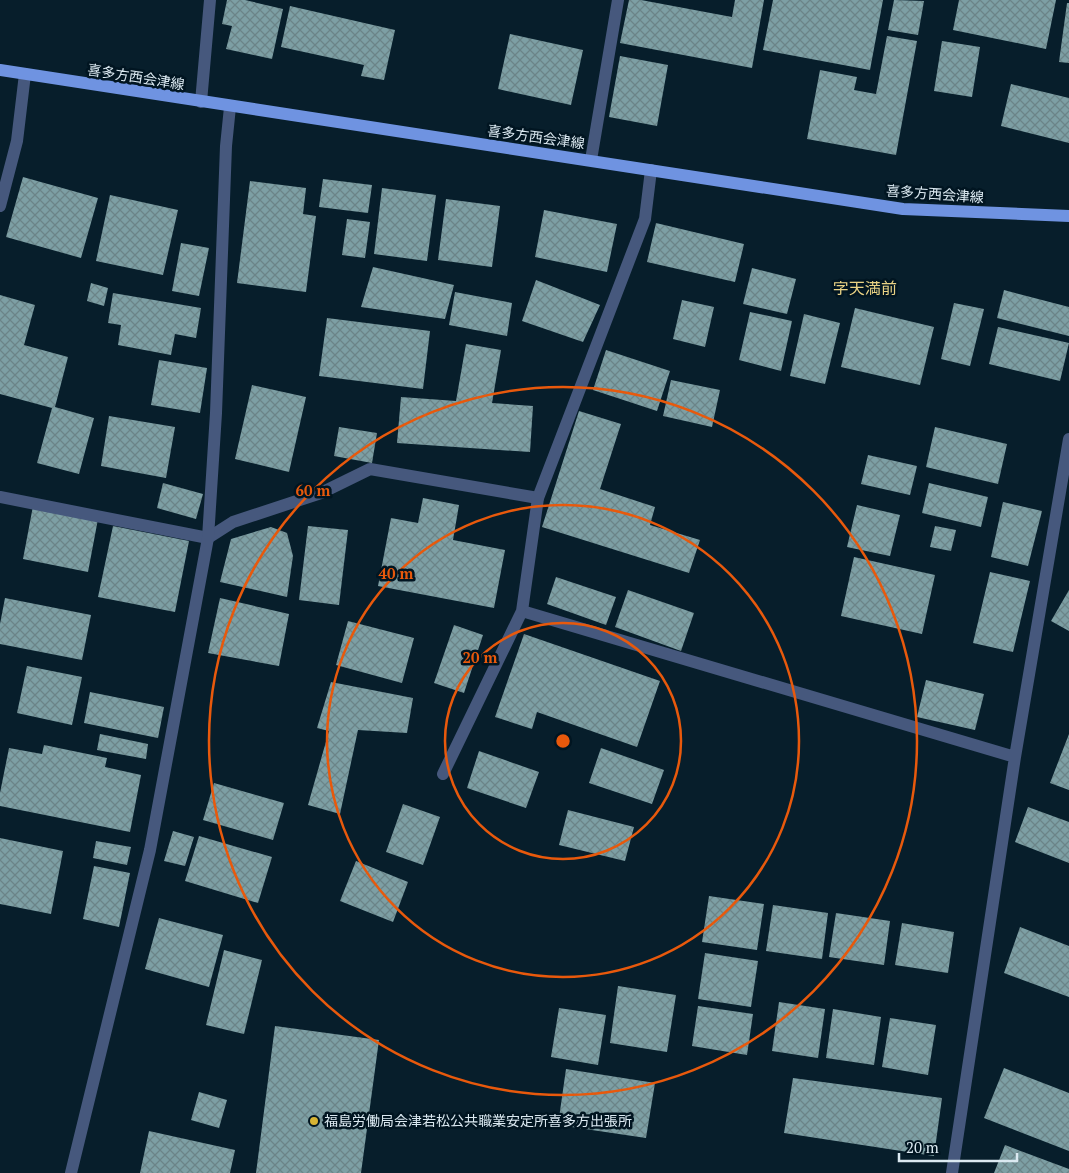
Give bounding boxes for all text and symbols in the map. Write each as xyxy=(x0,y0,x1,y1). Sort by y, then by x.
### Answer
street label: 喜多方西会津線 xyxy=(86,59,186,94)
street label: 喜多方西会津線 xyxy=(486,120,586,153)
street label: 喜多方西会津線 xyxy=(885,181,985,206)
district label: 字天満前 xyxy=(833,277,897,299)
text: 60 m xyxy=(296,480,331,500)
text: 40 m xyxy=(379,563,414,583)
text: 20 m xyxy=(463,647,498,667)
centre of rings xyxy=(554,732,572,750)
place label: 福島労働局会津若松公共職業安定所喜多方出張所 xyxy=(324,1111,632,1130)
marker: 福島労働局会津若松公共職業安定所喜多方出張所 xyxy=(308,1115,320,1127)
scale bar xyxy=(899,1130,1016,1162)
text: 20 m xyxy=(906,1137,939,1157)

